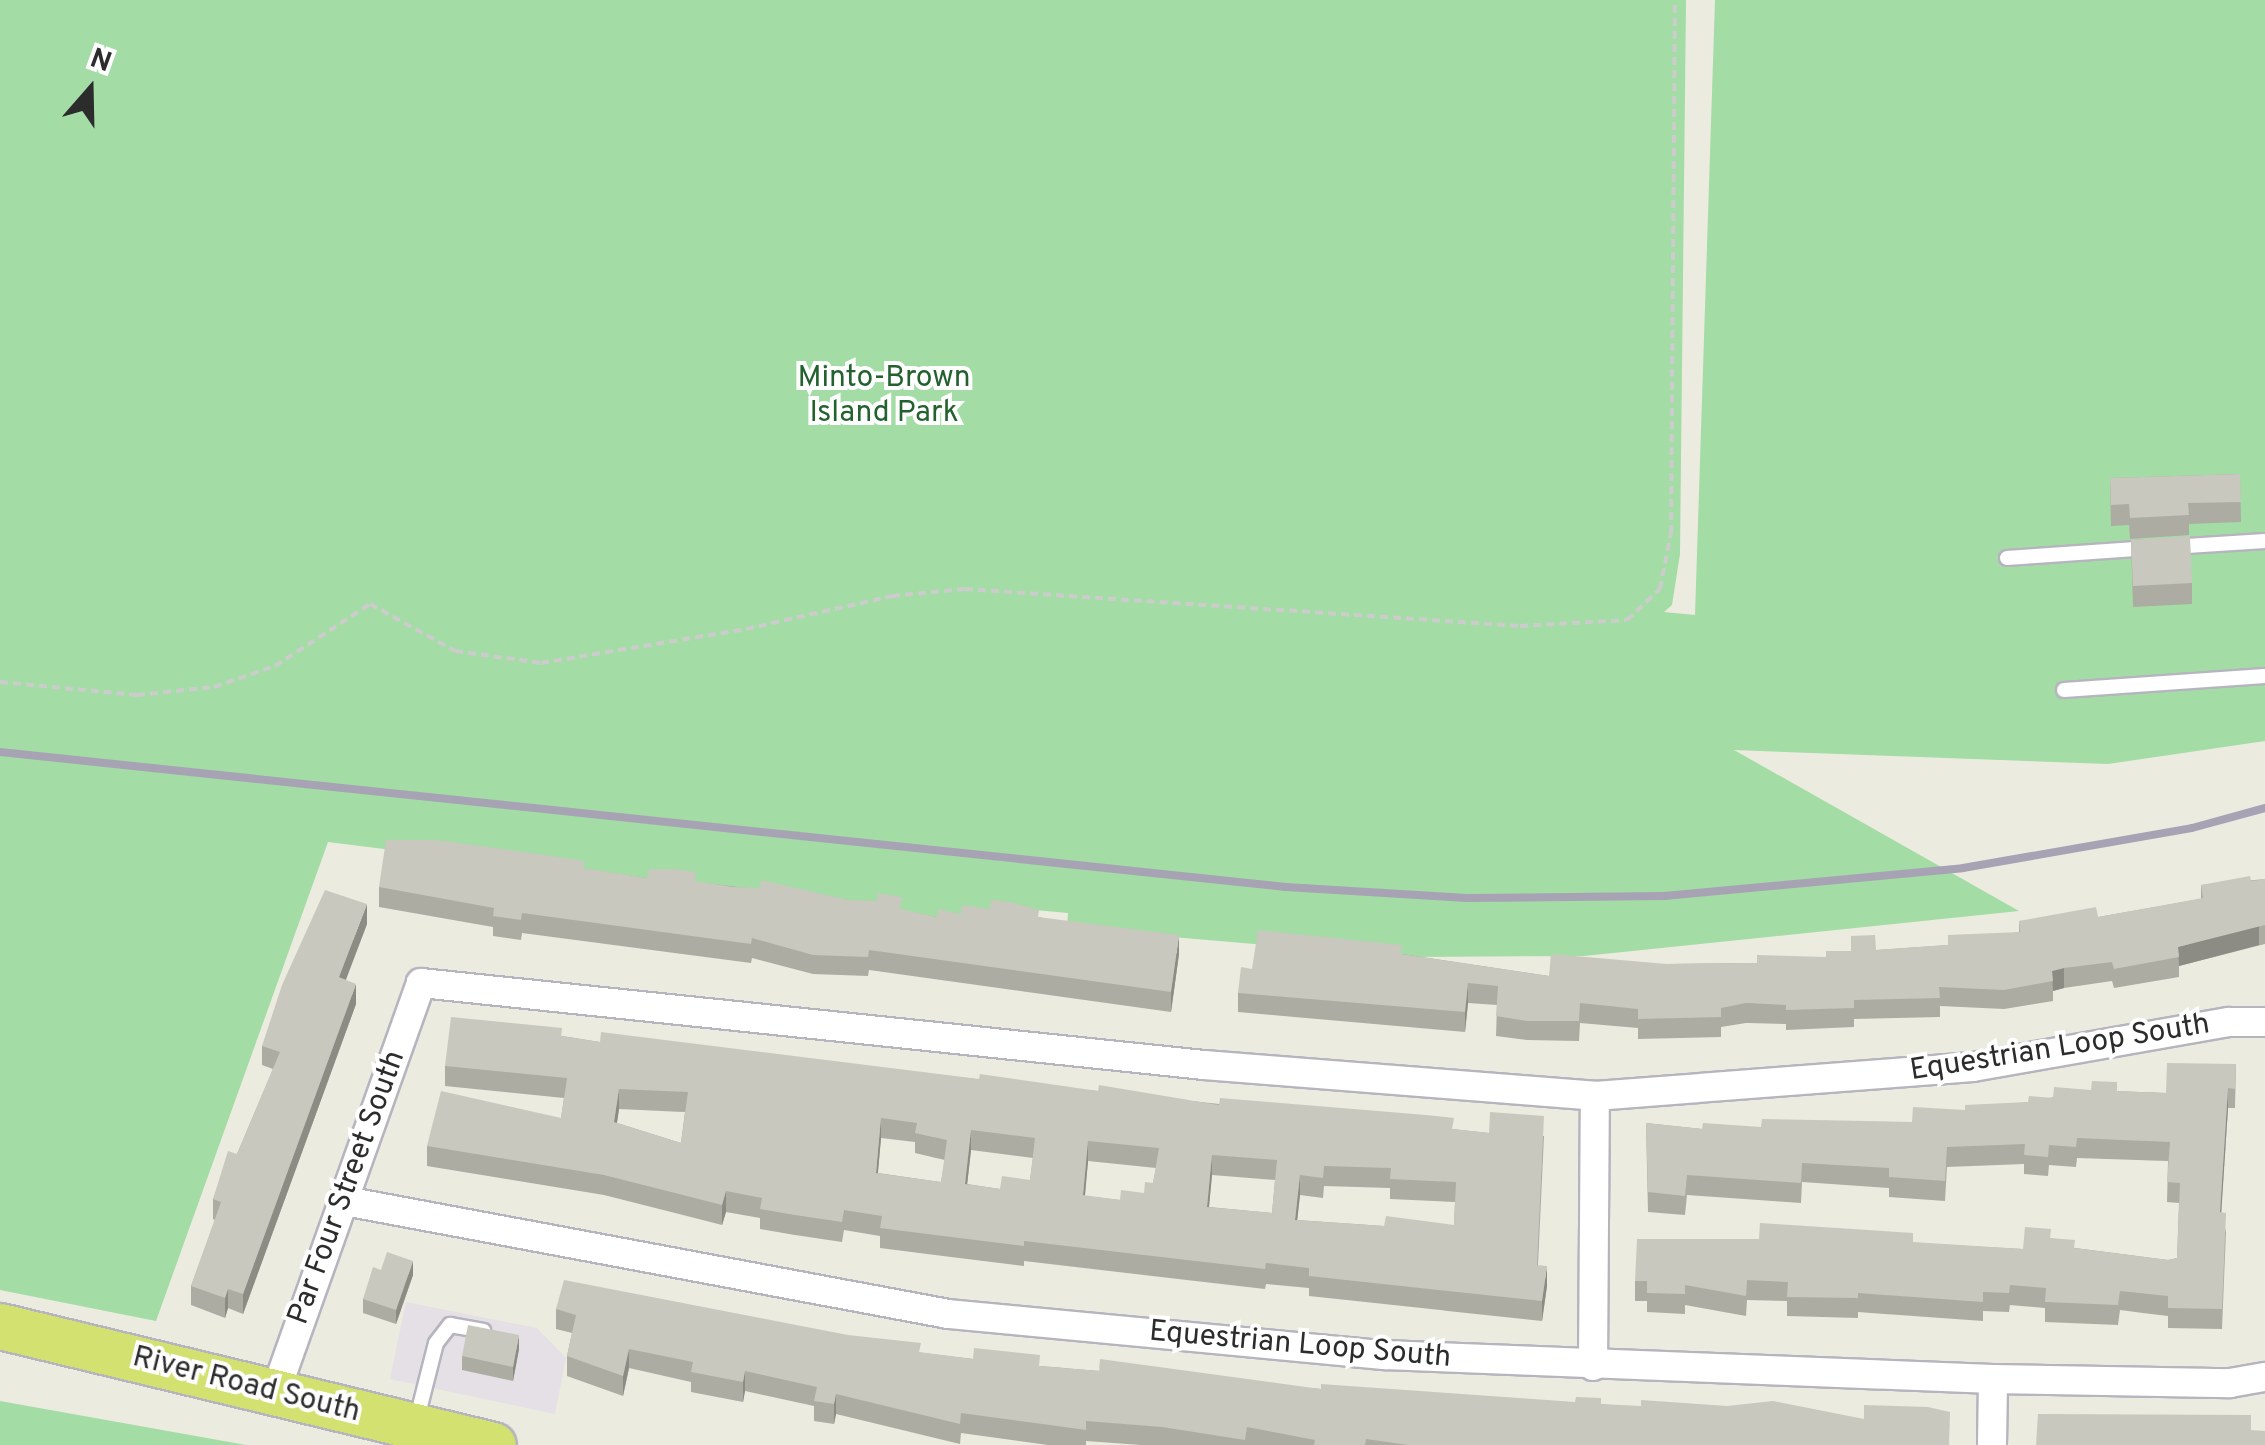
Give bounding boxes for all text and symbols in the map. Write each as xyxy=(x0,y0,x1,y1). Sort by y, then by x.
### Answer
north arrow xyxy=(40,40,140,140)
text: N xyxy=(85,41,116,82)
park label: Minto-Brown Island Park xyxy=(797,361,971,432)
street label: Equestrian Loop South xyxy=(1908,1008,2212,1090)
street label: Par Four Street South xyxy=(282,1046,414,1330)
street label: Equestrian Loop South xyxy=(1148,1315,1452,1377)
street label: River Road South xyxy=(129,1340,363,1432)

